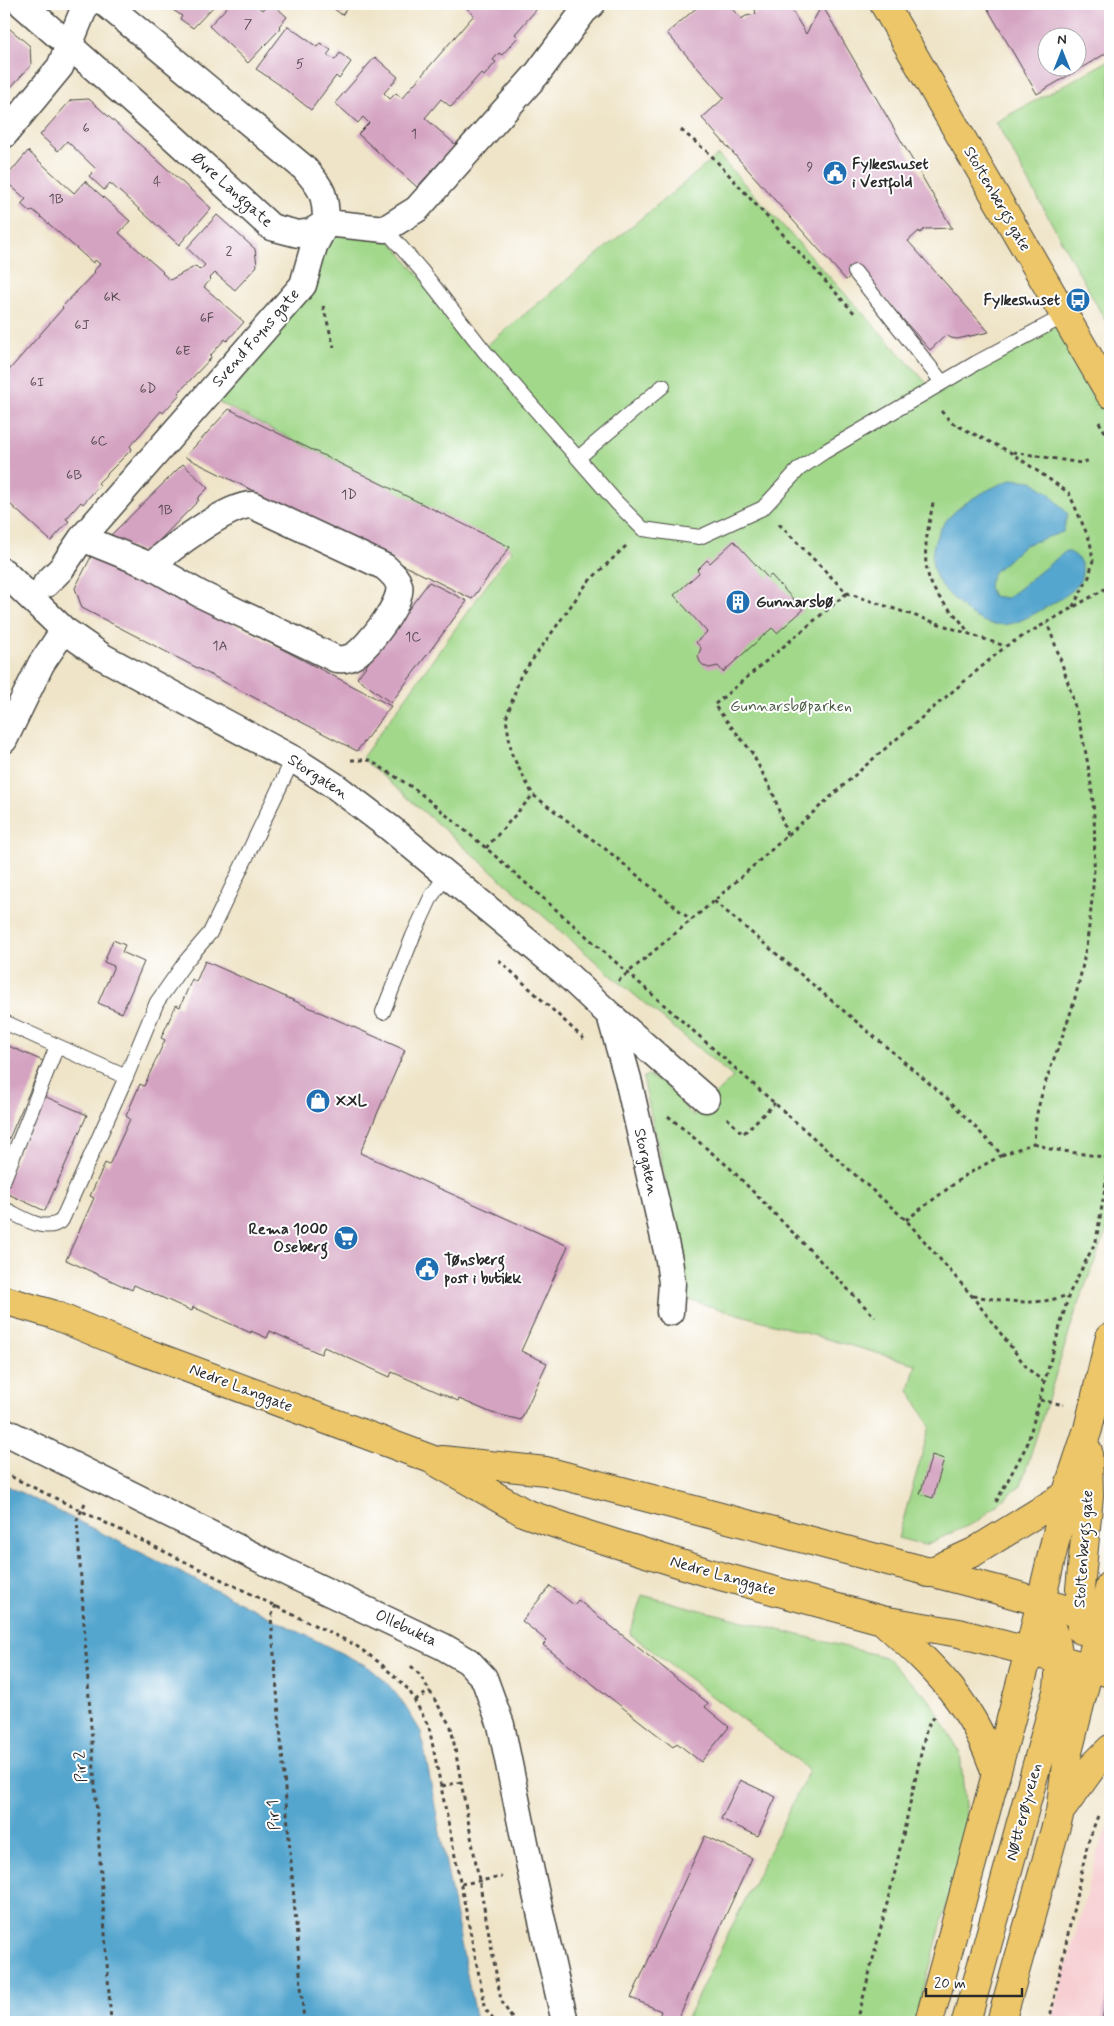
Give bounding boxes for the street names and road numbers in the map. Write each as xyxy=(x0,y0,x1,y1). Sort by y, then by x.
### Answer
street label: Stoltenbergs gate xyxy=(958,143,1036,256)
street label: Øvre Langgate xyxy=(186,148,277,233)
street label: Svend Foyns gate xyxy=(207,284,305,392)
street label: Storgaten xyxy=(284,750,353,805)
street label: Storgaten xyxy=(629,1126,663,1198)
street label: Nedre Langgate xyxy=(186,1359,296,1418)
street label: Stoltenbergs gate xyxy=(1069,1489,1100,1609)
street label: Nedre Langgate xyxy=(667,1551,778,1602)
street label: Ollebukta xyxy=(372,1605,440,1651)
street label: Pir 2 xyxy=(69,1750,93,1783)
street label: Nøtterøyveien xyxy=(1001,1761,1047,1863)
street label: Pir 1 xyxy=(262,1799,286,1831)

